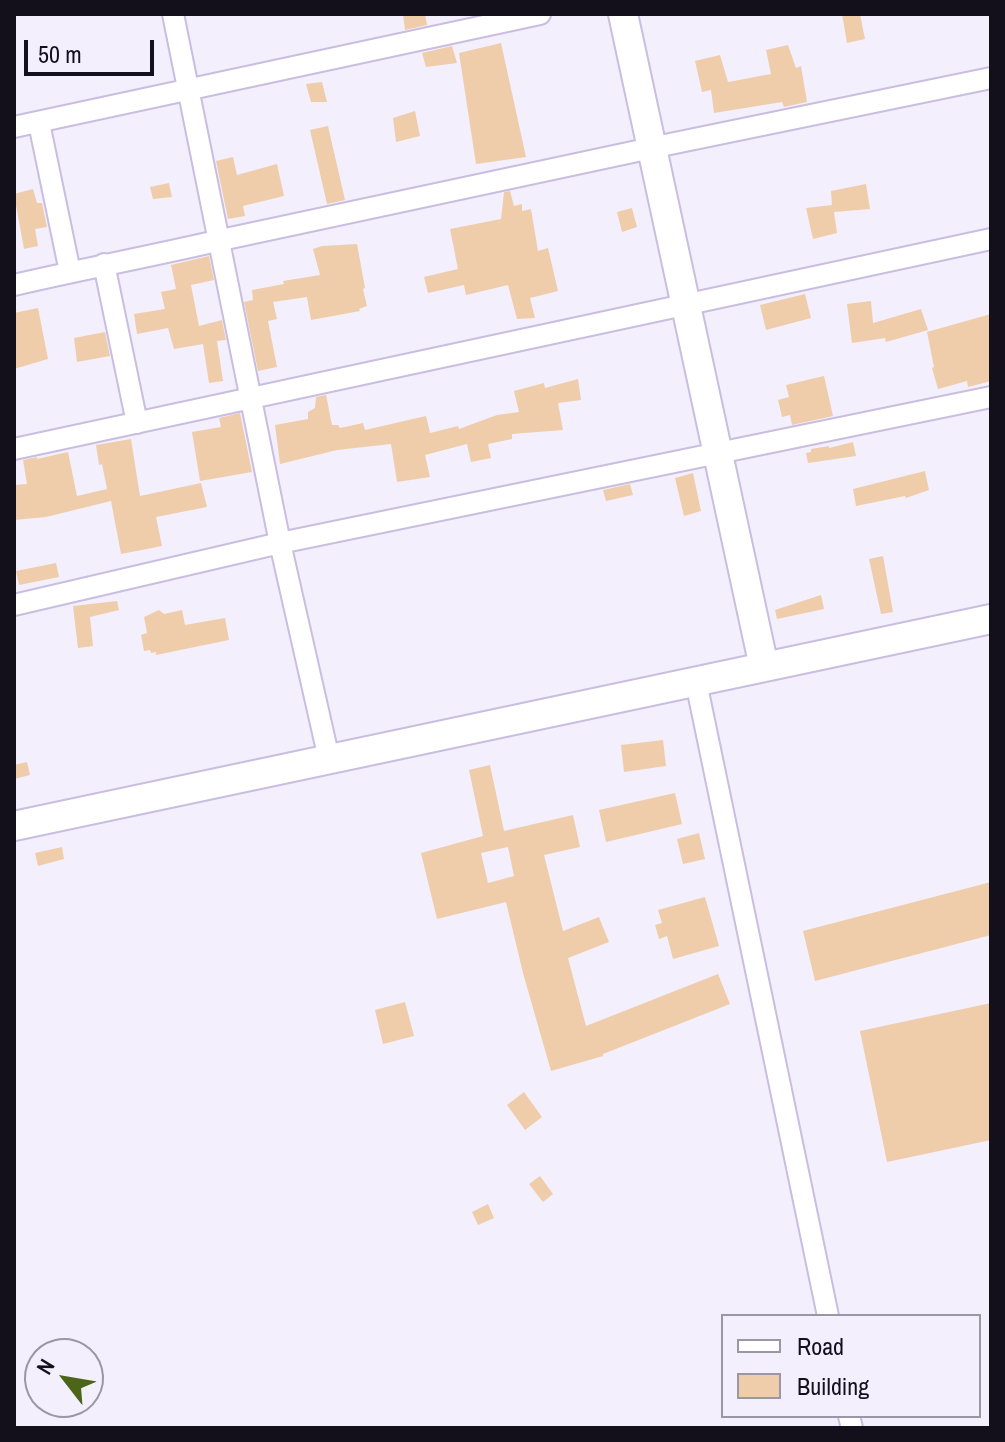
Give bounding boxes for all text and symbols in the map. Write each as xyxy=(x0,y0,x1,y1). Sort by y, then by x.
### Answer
scale bar xyxy=(28,24,158,74)
text: 50 m xyxy=(38,38,82,70)
legend xyxy=(721,1314,981,1418)
text: Road xyxy=(797,1330,844,1362)
north arrow xyxy=(24,1338,104,1418)
text: N xyxy=(29,1353,61,1380)
text: Building xyxy=(797,1370,869,1402)

